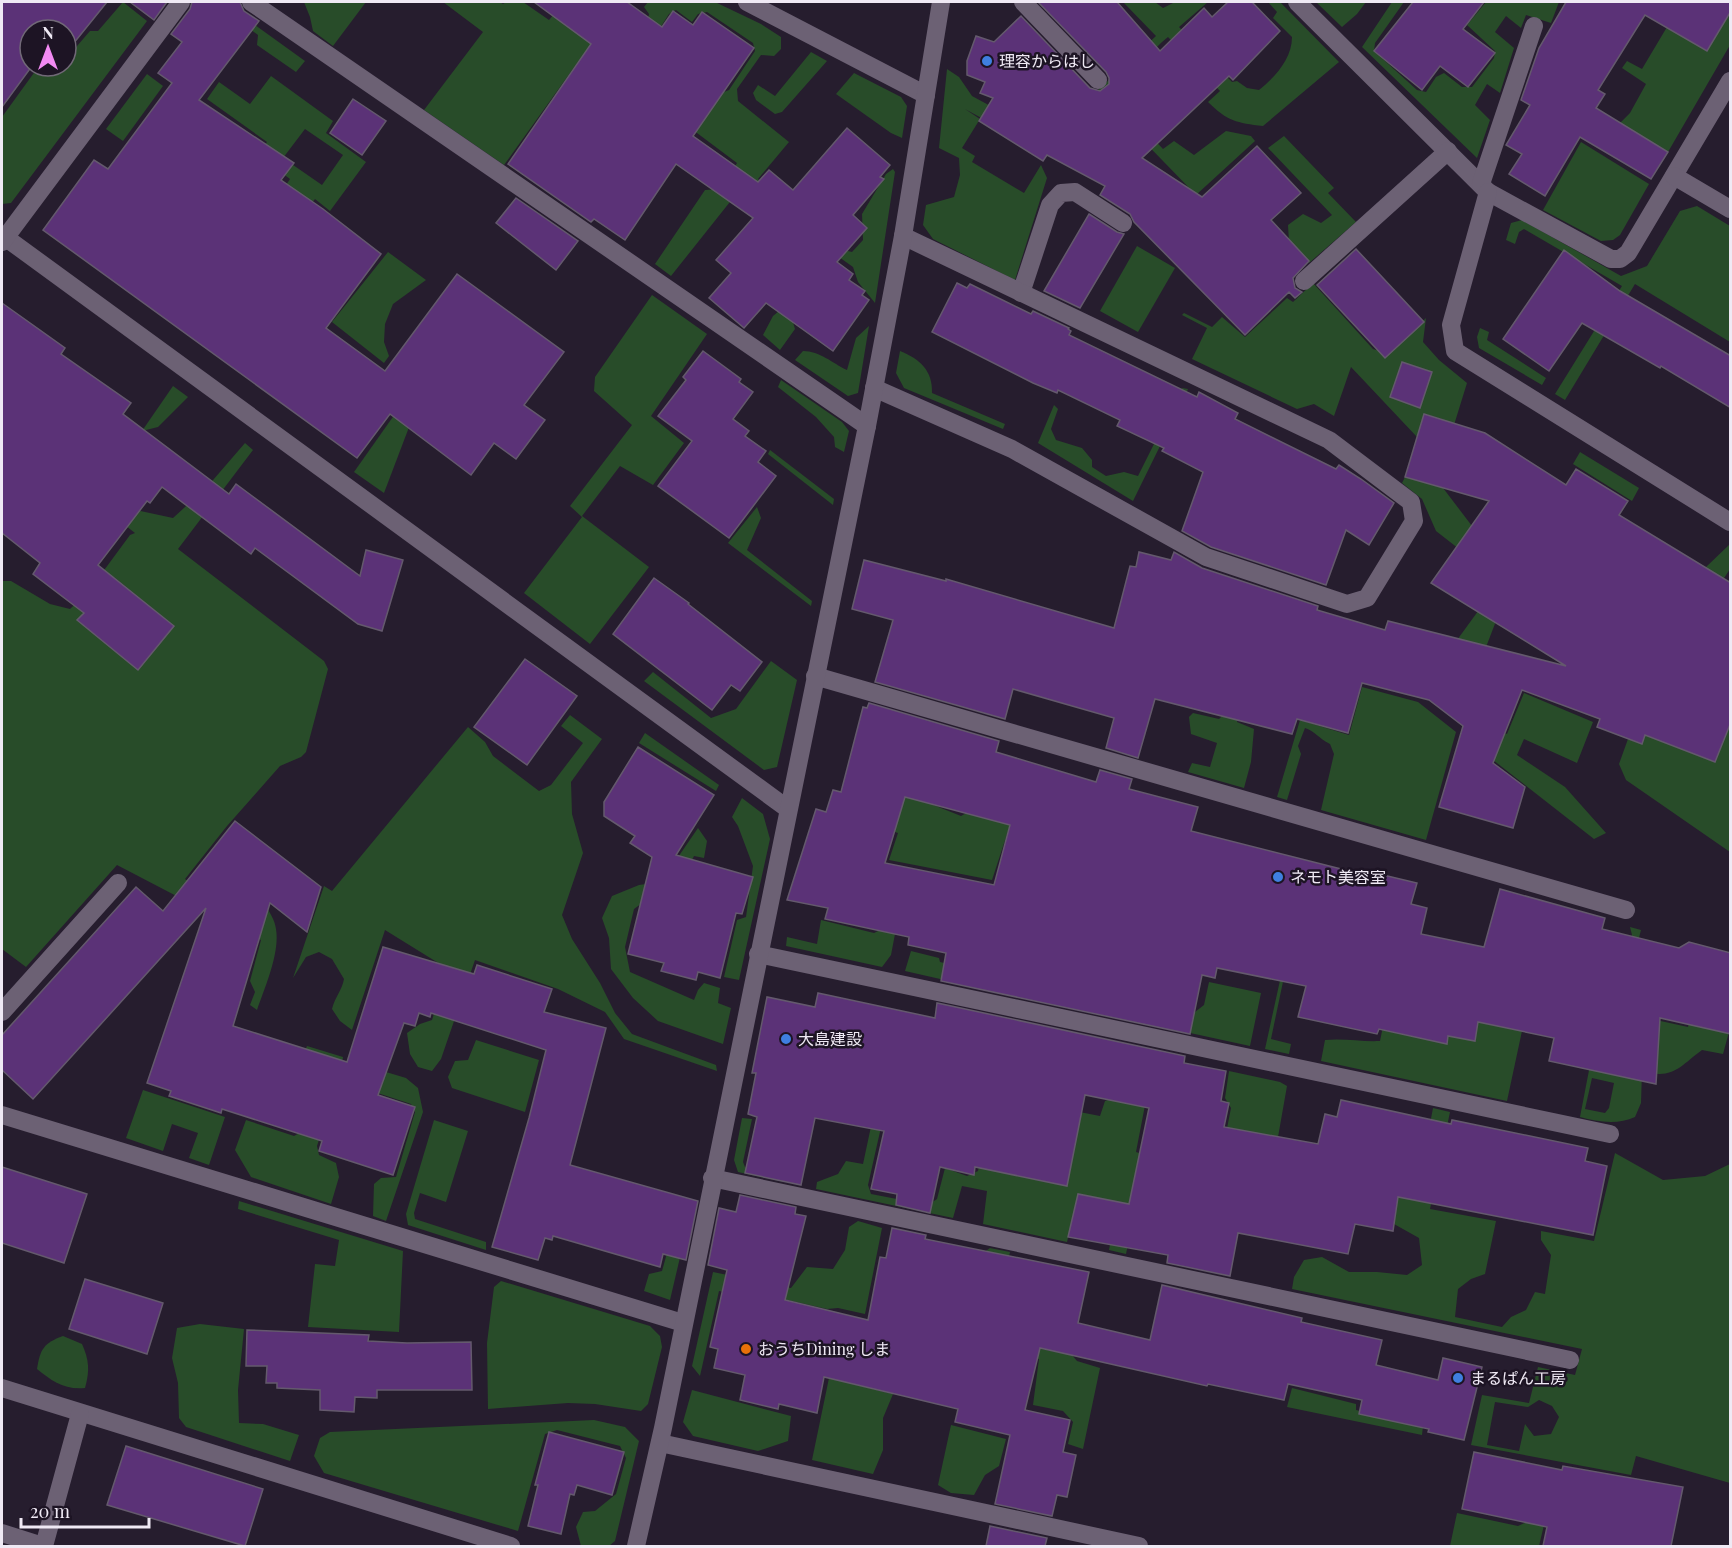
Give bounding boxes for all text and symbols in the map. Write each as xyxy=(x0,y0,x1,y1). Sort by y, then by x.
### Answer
north arrow xyxy=(18,18,78,78)
text: N xyxy=(42,22,54,43)
place label: 理容からはし xyxy=(999,50,1095,71)
marker: 理容からはし xyxy=(980,54,994,68)
place label: ネモト美容室 xyxy=(1290,866,1386,887)
marker: ネモト美容室 xyxy=(1271,870,1285,884)
place label: 大島建設 xyxy=(798,1028,862,1049)
marker: 大島建設 xyxy=(779,1032,793,1046)
place label: おうちDining しま xyxy=(758,1338,890,1359)
marker: おうちDining しま xyxy=(739,1342,753,1356)
place label: まるぱん工房 xyxy=(1470,1367,1566,1388)
marker: まるぱん工房 xyxy=(1451,1371,1465,1385)
scale bar xyxy=(21,1491,148,1529)
text: 20 m xyxy=(30,1499,70,1523)

